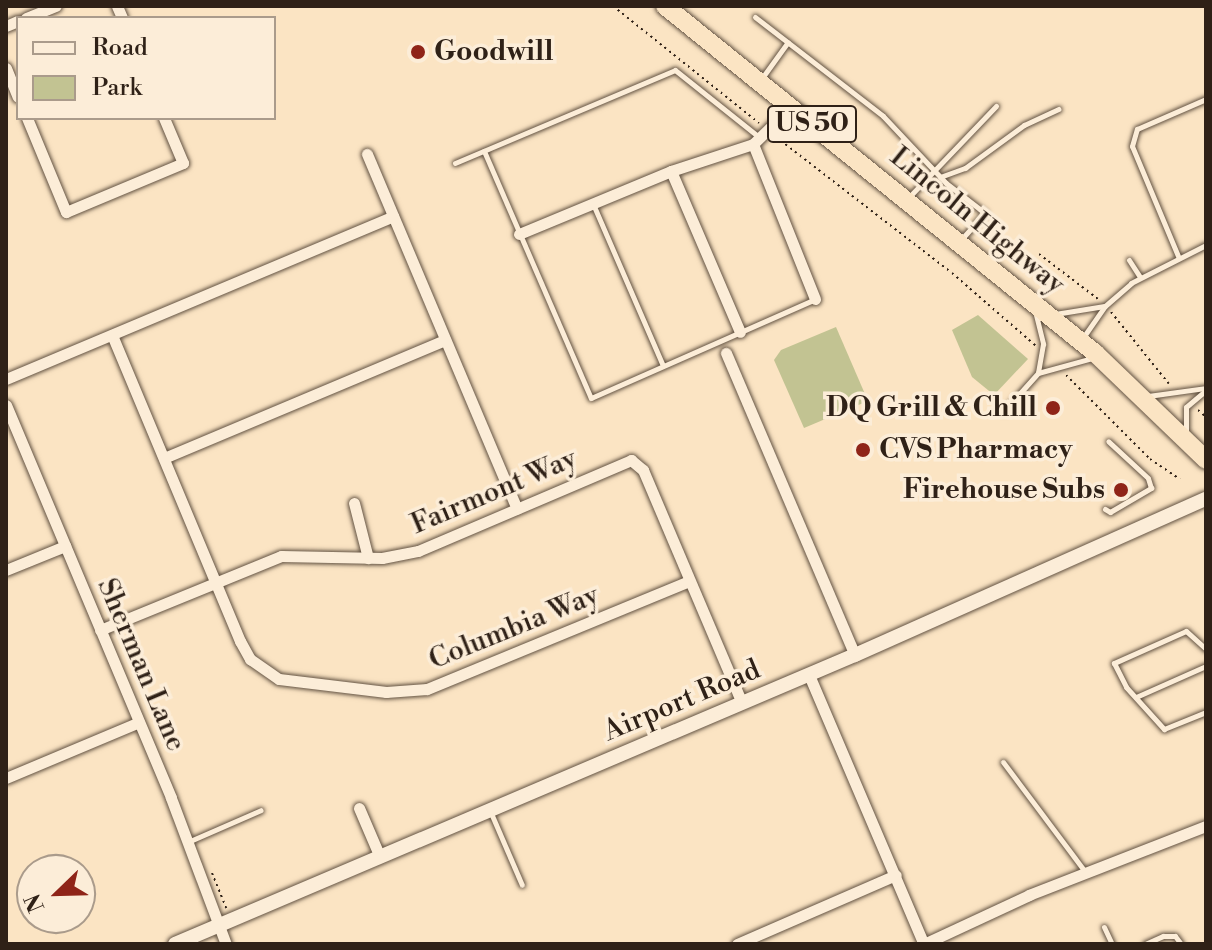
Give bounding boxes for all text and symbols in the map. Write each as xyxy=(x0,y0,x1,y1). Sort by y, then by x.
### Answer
legend xyxy=(16,16,276,120)
text: Road xyxy=(92,33,148,63)
place label: Goodwill xyxy=(434,35,553,69)
marker: Goodwill xyxy=(409,43,427,61)
text: Park xyxy=(92,73,142,103)
road number: US 50 xyxy=(766,102,858,146)
street label: Lincoln Highway xyxy=(883,140,1071,302)
place label: DQ Grill & Chill xyxy=(826,391,1037,425)
marker: DQ Grill & Chill xyxy=(1044,399,1062,417)
place label: CVS Pharmacy xyxy=(879,433,1072,467)
marker: CVS Pharmacy xyxy=(854,441,872,459)
street label: Fairmont Way xyxy=(406,442,582,542)
place label: Firehouse Subs xyxy=(903,473,1105,507)
marker: Firehouse Subs xyxy=(1112,481,1130,499)
street label: Sherman Lane xyxy=(90,574,192,756)
street label: Columbia Way xyxy=(424,579,604,677)
street label: Airport Road xyxy=(599,653,765,749)
north arrow xyxy=(16,854,96,934)
text: N xyxy=(19,890,51,916)

